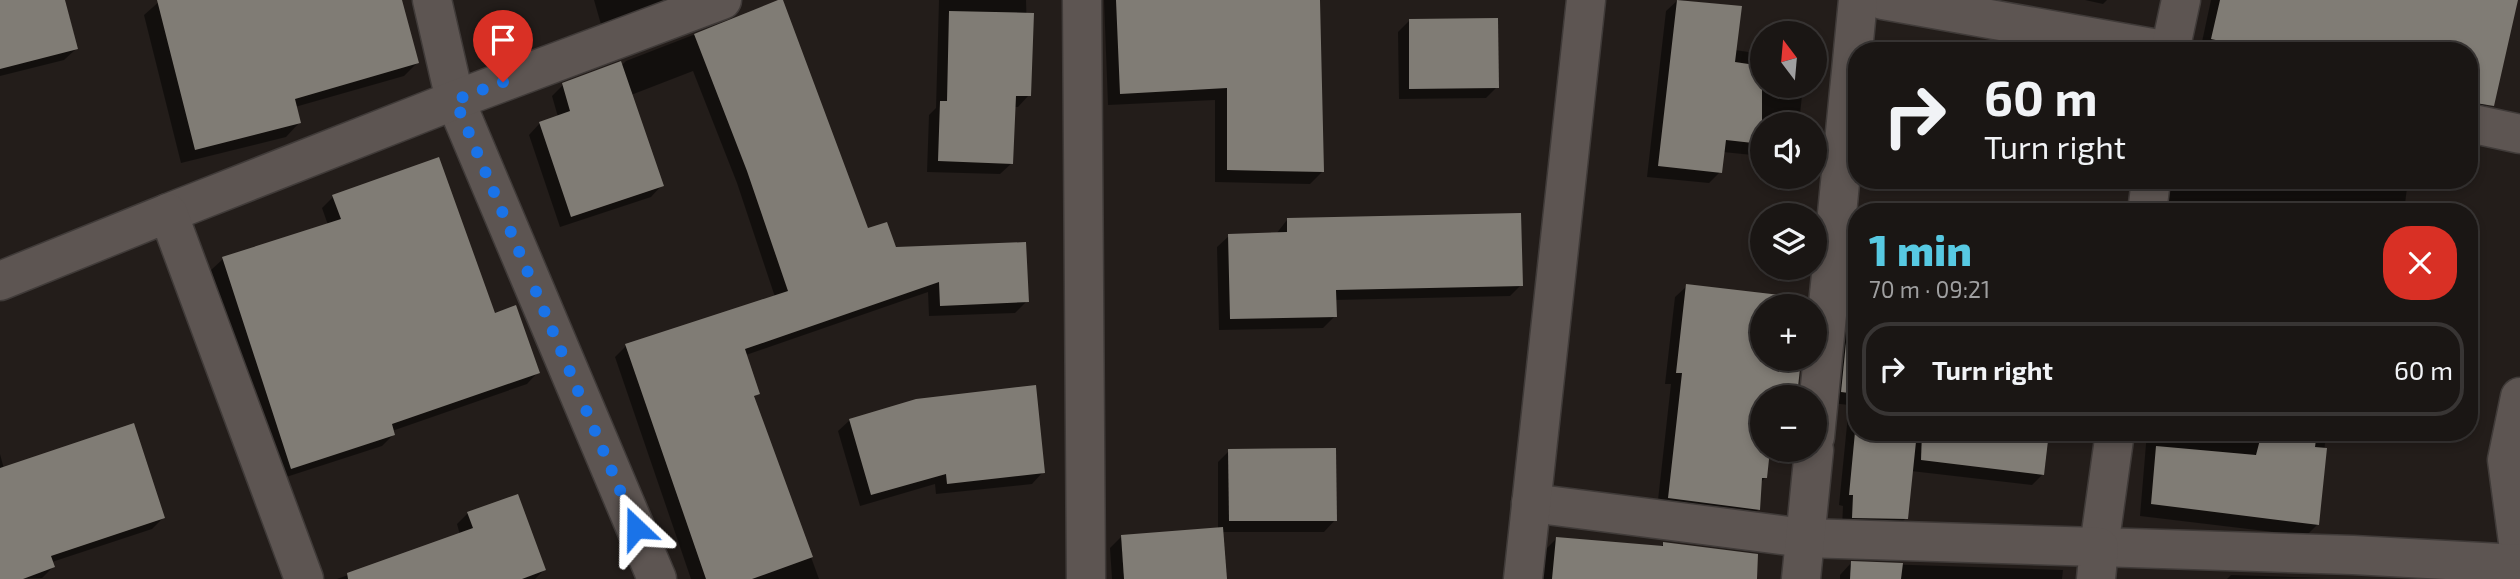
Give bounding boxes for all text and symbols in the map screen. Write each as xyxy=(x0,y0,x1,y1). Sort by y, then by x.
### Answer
pin xyxy=(473,10,533,82)
icon: arrive xyxy=(484,21,522,59)
north arrow xyxy=(1750,21,1827,98)
map controls xyxy=(1750,21,1827,462)
text: 60 m xyxy=(1984,67,2098,126)
icon: right xyxy=(1869,70,1960,161)
button: sound xyxy=(1750,112,1827,189)
text: Turn right xyxy=(1984,127,2126,165)
button: layers xyxy=(1750,203,1827,280)
text: 1 min xyxy=(1869,224,1972,274)
button: close xyxy=(2383,226,2457,300)
text: 70 m · 09:21 xyxy=(1869,275,1990,303)
button: + xyxy=(1750,294,1827,371)
icon: right xyxy=(1873,350,1911,388)
text: Turn right xyxy=(1932,354,2053,385)
text: 60 m xyxy=(2394,354,2453,385)
button: − xyxy=(1750,385,1827,462)
position arrow xyxy=(599,491,673,565)

